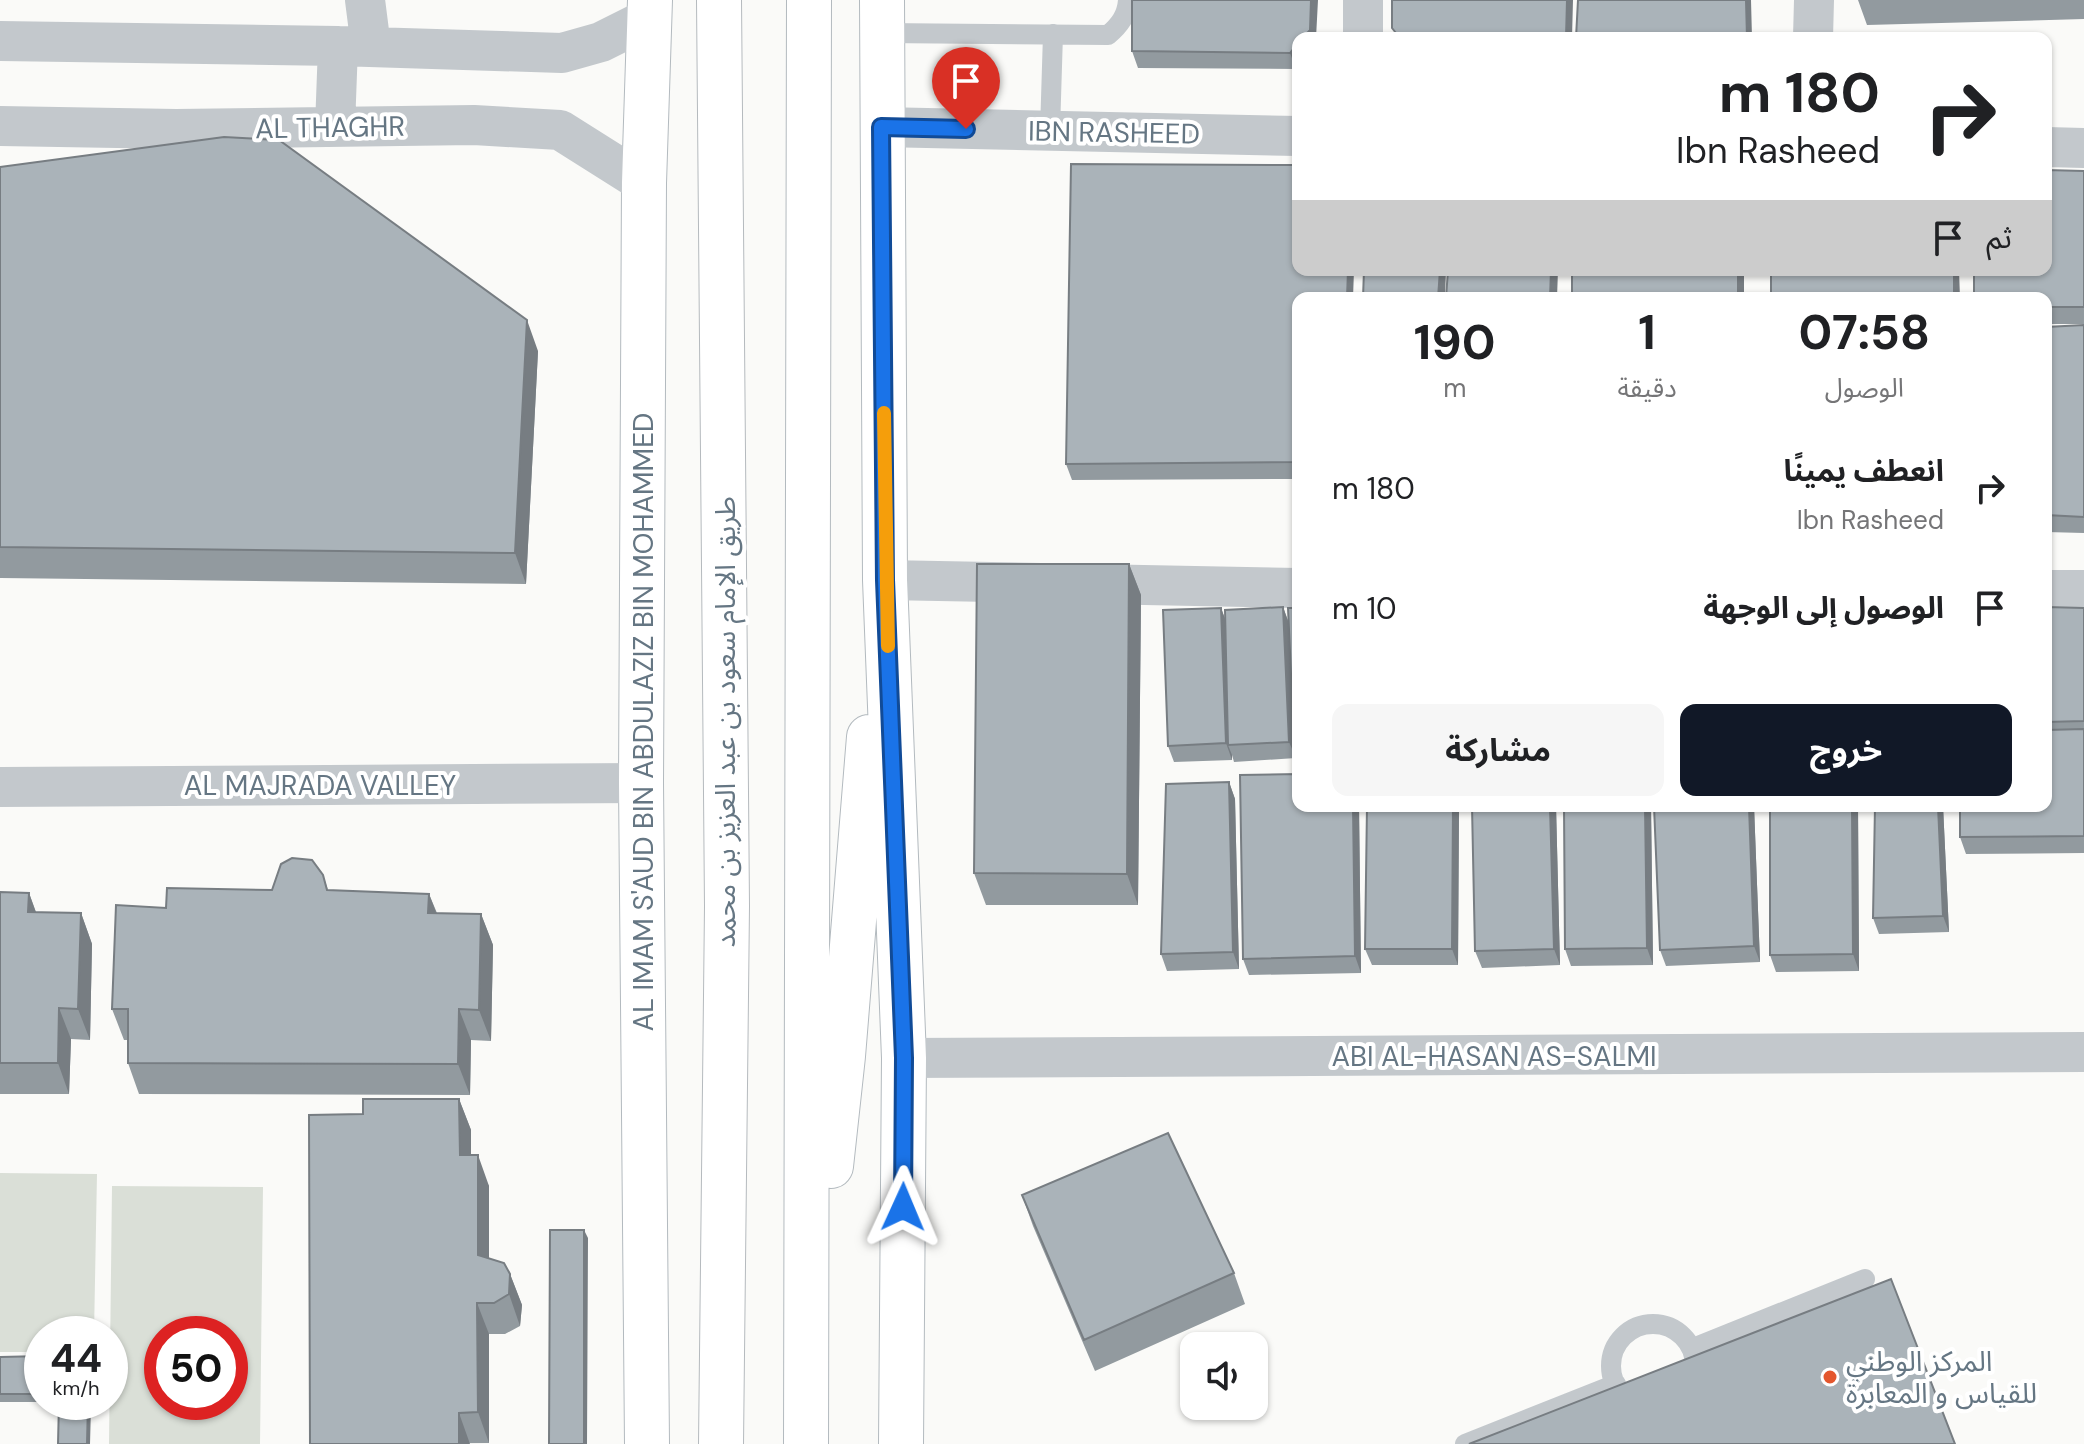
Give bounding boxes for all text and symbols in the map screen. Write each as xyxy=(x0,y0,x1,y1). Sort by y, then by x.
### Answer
pin xyxy=(932,47,1000,129)
text: 180 m xyxy=(1719,56,1880,129)
icon: arrive xyxy=(944,59,988,103)
icon: right xyxy=(1908,64,2012,168)
street label: AL THAGHR xyxy=(255,108,405,147)
street label: IBN RASHEED xyxy=(1028,113,1200,152)
text: Ibn Rasheed xyxy=(1676,127,1880,174)
icon: arrive xyxy=(1926,216,1970,260)
text: ثم xyxy=(1986,218,2012,257)
text: 1 xyxy=(1638,301,1656,364)
text: 07:58 xyxy=(1798,301,1930,364)
text: 190 xyxy=(1414,311,1496,374)
text: m xyxy=(1443,371,1466,405)
text: دقيقة xyxy=(1617,371,1677,405)
text: الوصول xyxy=(1825,371,1904,405)
street label: AL IMAM S'AUD BIN ABDULAZIZ BIN MOHAMMED xyxy=(625,413,662,1031)
text: انعطف يمينًا xyxy=(1784,451,1944,490)
icon: right xyxy=(1968,466,2012,510)
text: 180 m xyxy=(1332,469,1415,508)
street label: طريق الإمام سعود بن عبد العزيز بن محمد xyxy=(707,496,746,948)
text: Ibn Rasheed xyxy=(1797,503,1944,537)
icon: arrive xyxy=(1968,586,2012,630)
text: الوصول إلى الوجهة xyxy=(1703,588,1944,627)
text: 10 m xyxy=(1332,589,1397,628)
button: مشاركة xyxy=(1332,704,1664,796)
button: خروج xyxy=(1680,704,2012,796)
street label: AL MAJRADA VALLEY xyxy=(184,767,456,804)
street label: ABI AL-HASAN AS-SALMI xyxy=(1332,1038,1657,1075)
position arrow xyxy=(861,1165,945,1249)
speed limit sign: 50 xyxy=(144,1316,248,1420)
text: 44 xyxy=(50,1332,102,1384)
map controls xyxy=(1180,1332,1268,1420)
button: sound xyxy=(1180,1332,1268,1420)
place label: المركز الوطني للقياس و المعابرة xyxy=(1846,1343,2037,1412)
marker: المركز الوطني للقياس و المعابرة xyxy=(1821,1368,1839,1386)
text: km/h xyxy=(52,1375,100,1401)

